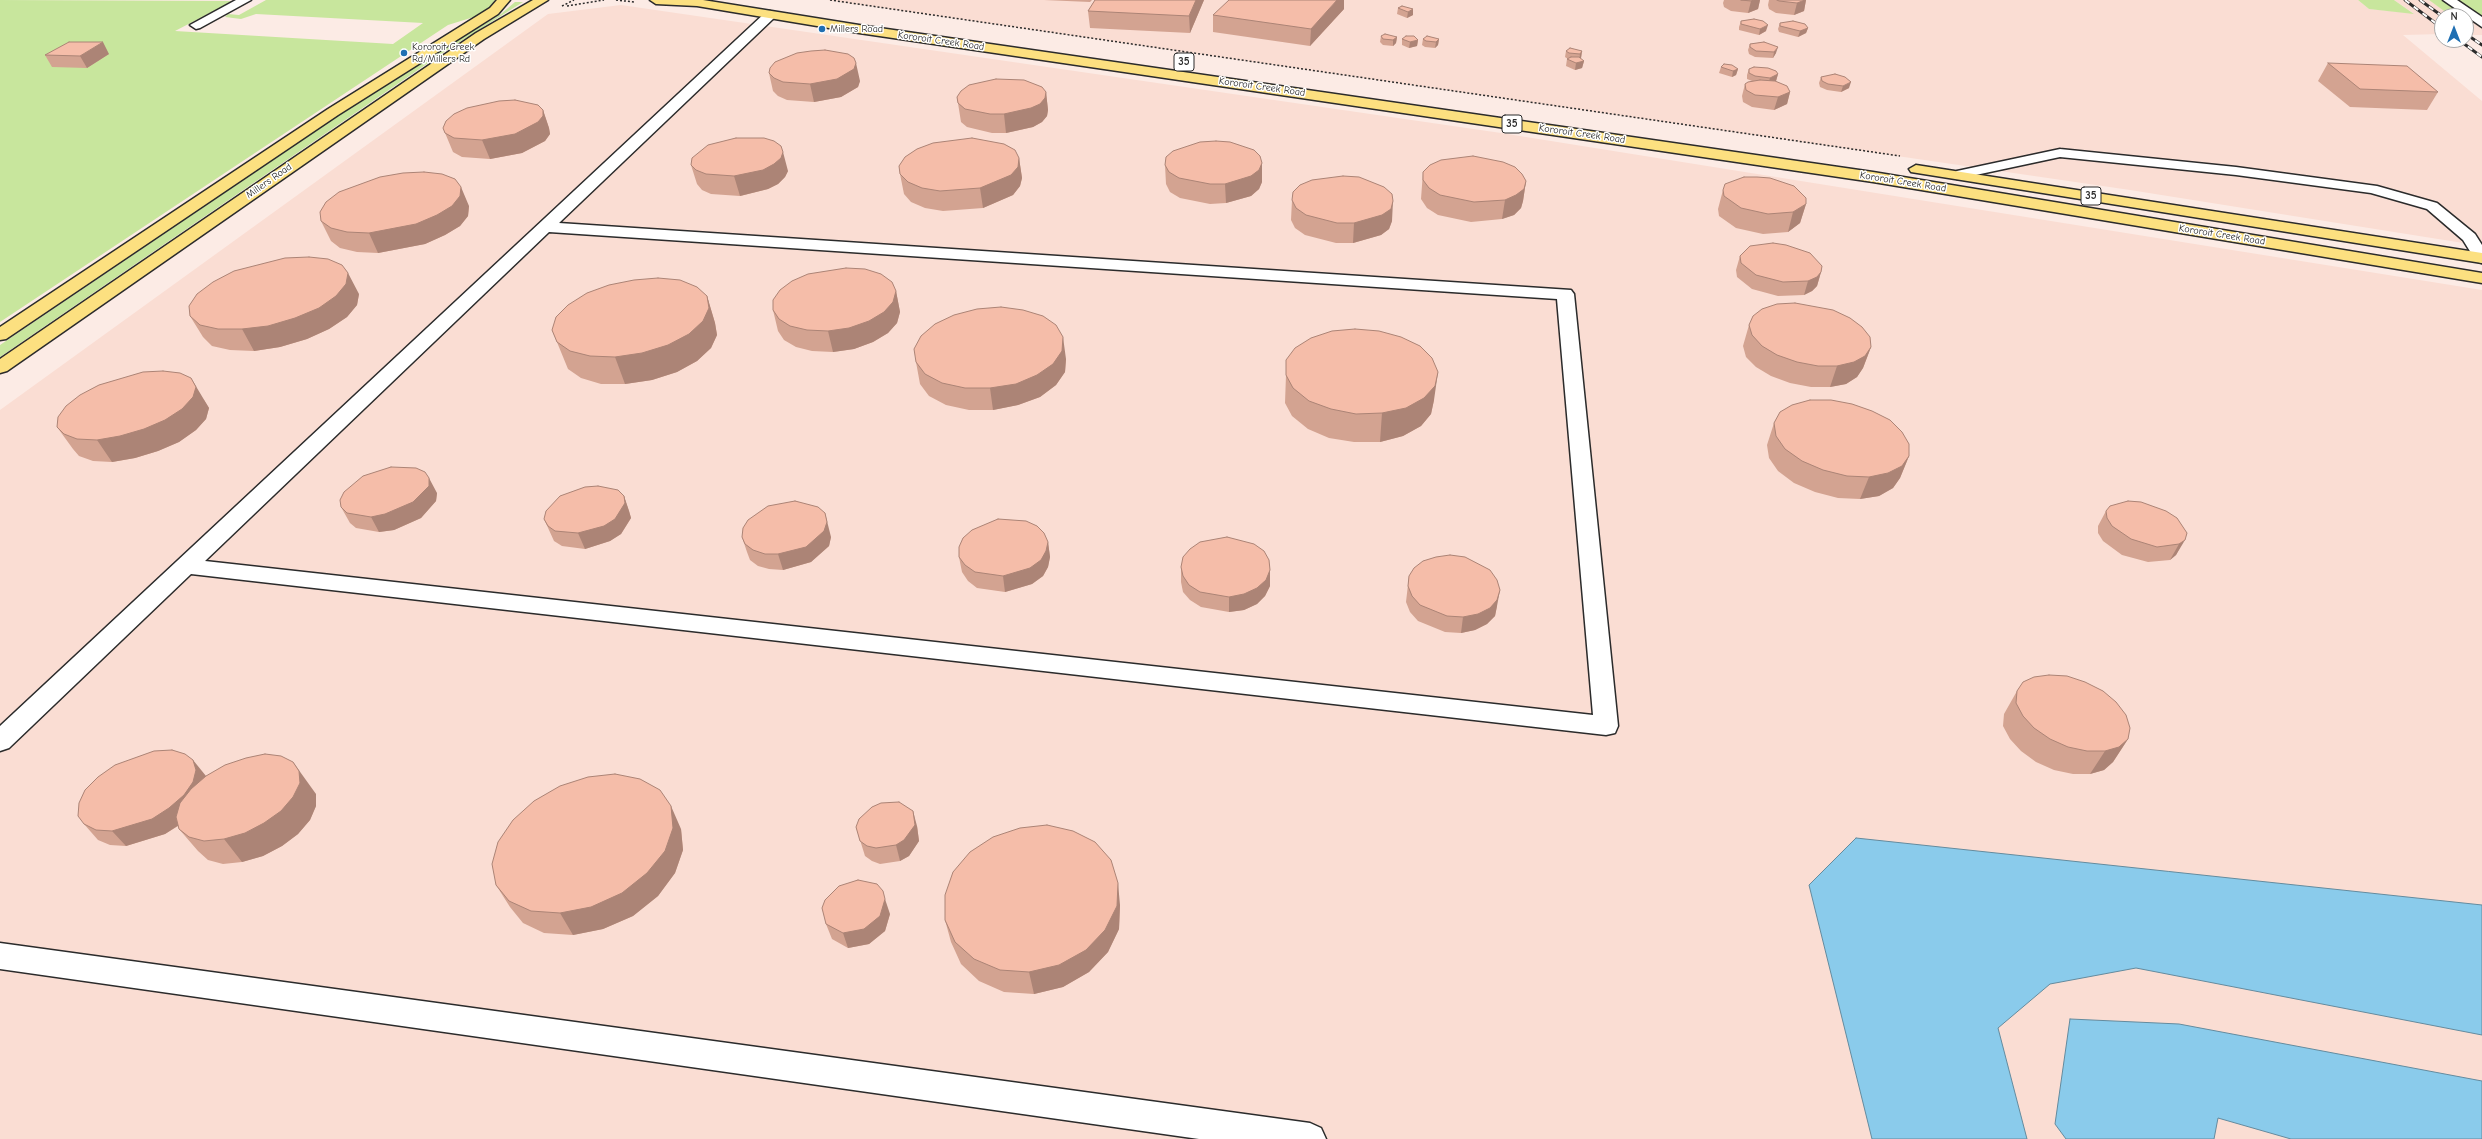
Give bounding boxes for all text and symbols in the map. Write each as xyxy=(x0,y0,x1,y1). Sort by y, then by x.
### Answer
north arrow xyxy=(2434,8,2474,48)
text: N xyxy=(2450,10,2458,23)
place label: Millers Road xyxy=(830,23,883,35)
marker: Millers Road xyxy=(817,24,827,34)
street label: Kororoit Creek Road xyxy=(897,29,985,53)
place label: Kororoit Creek Rd/Millers Rd xyxy=(412,41,474,64)
marker: Kororoit Creek Rd/Millers Rd xyxy=(399,48,409,58)
road number: 35 xyxy=(1174,53,1194,71)
street label: Kororoit Creek Road xyxy=(1218,75,1306,99)
road number: 35 xyxy=(1502,115,1522,133)
street label: Kororoit Creek Road xyxy=(1538,122,1626,146)
street label: Millers Road xyxy=(244,161,294,201)
street label: Kororoit Creek Road xyxy=(1859,169,1947,195)
road number: 35 xyxy=(2081,187,2101,205)
street label: Kororoit Creek Road xyxy=(2178,222,2266,248)

